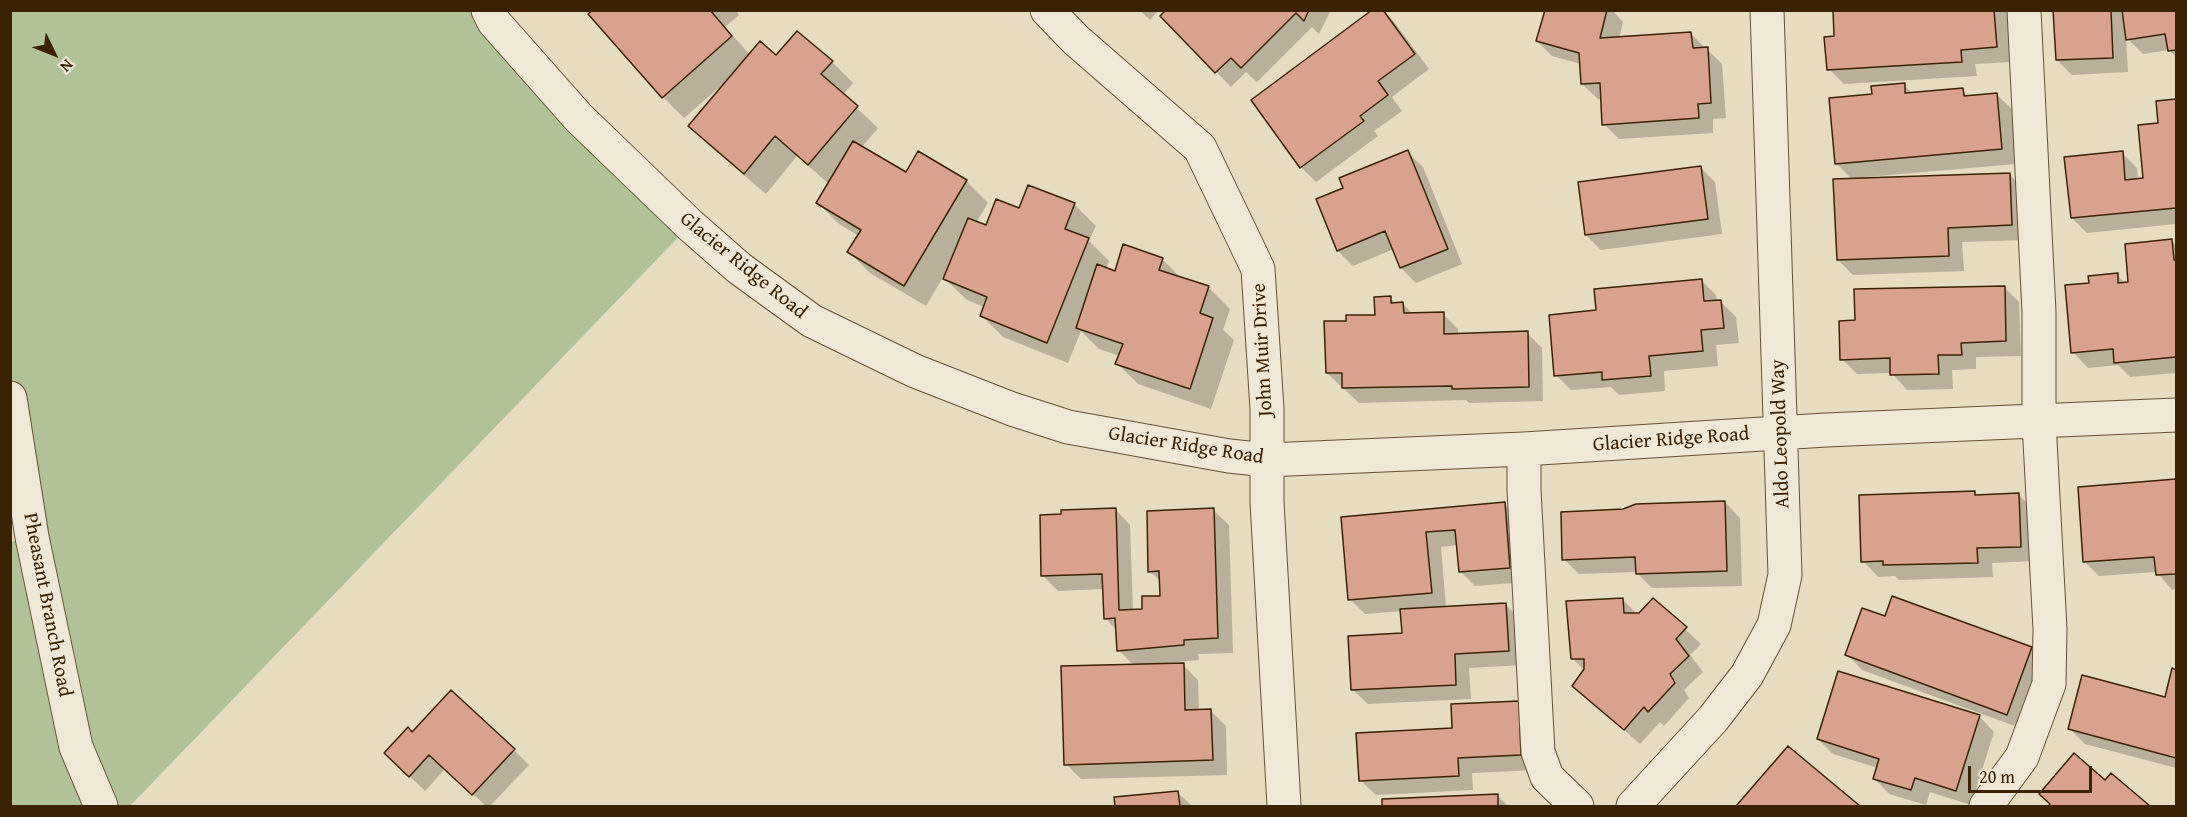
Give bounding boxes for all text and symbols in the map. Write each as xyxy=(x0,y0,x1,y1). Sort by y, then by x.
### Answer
north arrow xyxy=(24,24,84,84)
text: N xyxy=(55,54,80,78)
street label: Glacier Ridge Road xyxy=(675,207,811,325)
street label: John Muir Drive xyxy=(1248,283,1278,417)
street label: Aldo Leopold Way xyxy=(1766,359,1796,509)
street label: Glacier Ridge Road xyxy=(1107,422,1265,470)
street label: Glacier Ridge Road xyxy=(1592,423,1750,457)
street label: Pheasant Branch Road xyxy=(17,511,77,699)
scale bar xyxy=(1971,754,2096,792)
text: 20 m xyxy=(1979,763,2015,790)

